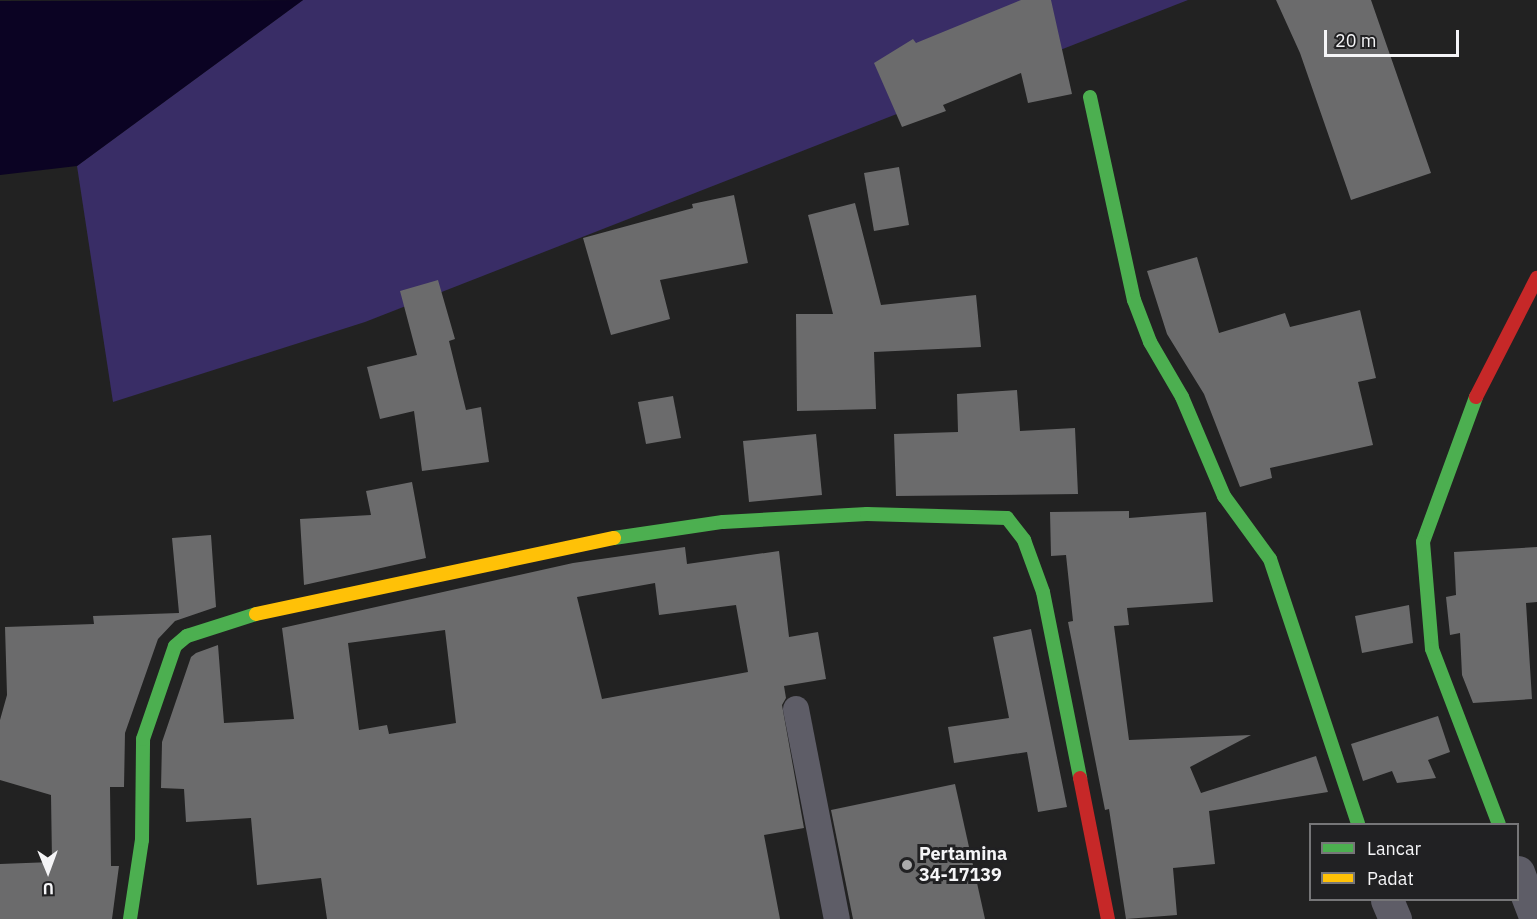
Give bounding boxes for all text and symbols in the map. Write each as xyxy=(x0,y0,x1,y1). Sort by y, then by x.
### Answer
scale bar xyxy=(1327,18,1462,56)
text: 20 m xyxy=(1335,29,1377,52)
legend xyxy=(1309,823,1519,901)
text: Lancar xyxy=(1367,837,1421,860)
north arrow xyxy=(18,841,78,901)
place label: Pertamina 34-17139 xyxy=(919,844,1007,886)
marker: Pertamina 34-17139 xyxy=(900,858,914,872)
text: Padat xyxy=(1367,867,1414,890)
text: U xyxy=(43,879,54,899)

